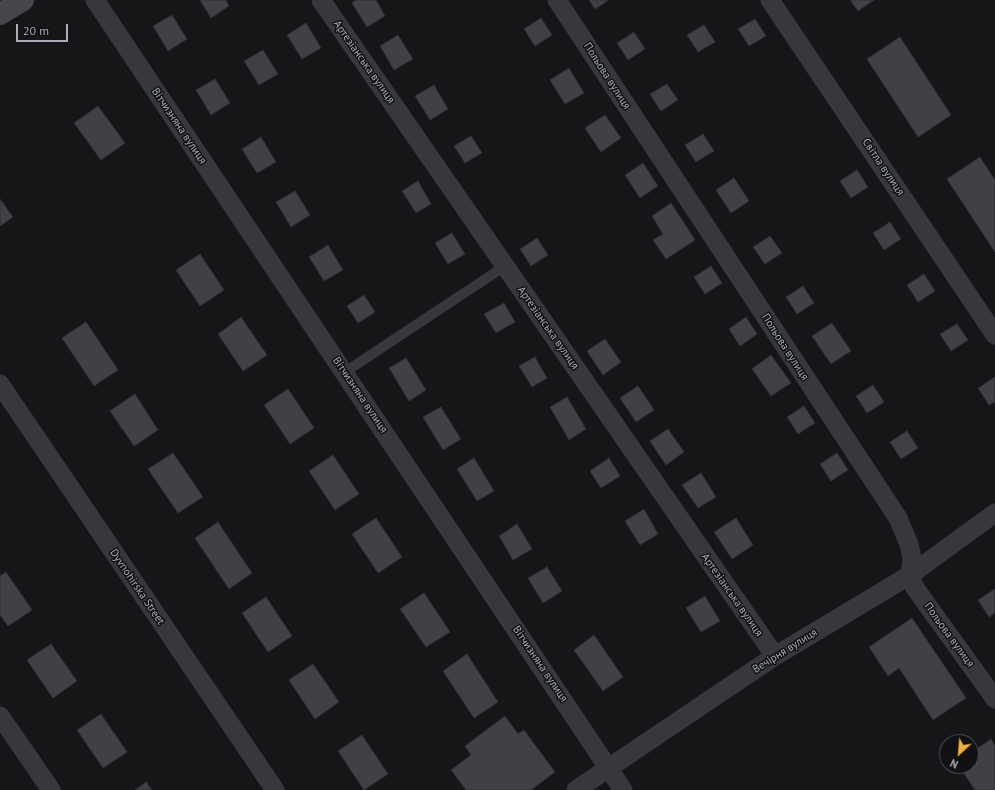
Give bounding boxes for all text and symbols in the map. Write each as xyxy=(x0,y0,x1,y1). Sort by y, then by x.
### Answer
scale bar xyxy=(18,16,70,42)
street label: Артезіанська вулиця xyxy=(330,18,398,106)
text: 20 m xyxy=(23,23,49,38)
street label: Польова вулиця xyxy=(581,40,633,112)
street label: Вітчизняна вулиця xyxy=(149,86,209,166)
street label: Світла вулиця xyxy=(859,136,907,198)
street label: Артезіанська вулиця xyxy=(514,284,582,372)
street label: Польова вулиця xyxy=(759,311,811,383)
street label: Вітчизняна вулиця xyxy=(330,355,390,435)
street label: Dyvnohirska Street xyxy=(107,547,167,627)
street label: Артезіанська вулиця xyxy=(698,551,766,639)
street label: Польова вулиця xyxy=(921,600,977,670)
street label: Вітчизняна вулиця xyxy=(510,624,570,704)
street label: Вечірня вулиця xyxy=(750,626,820,676)
north arrow xyxy=(939,734,979,774)
text: N xyxy=(948,756,961,772)

